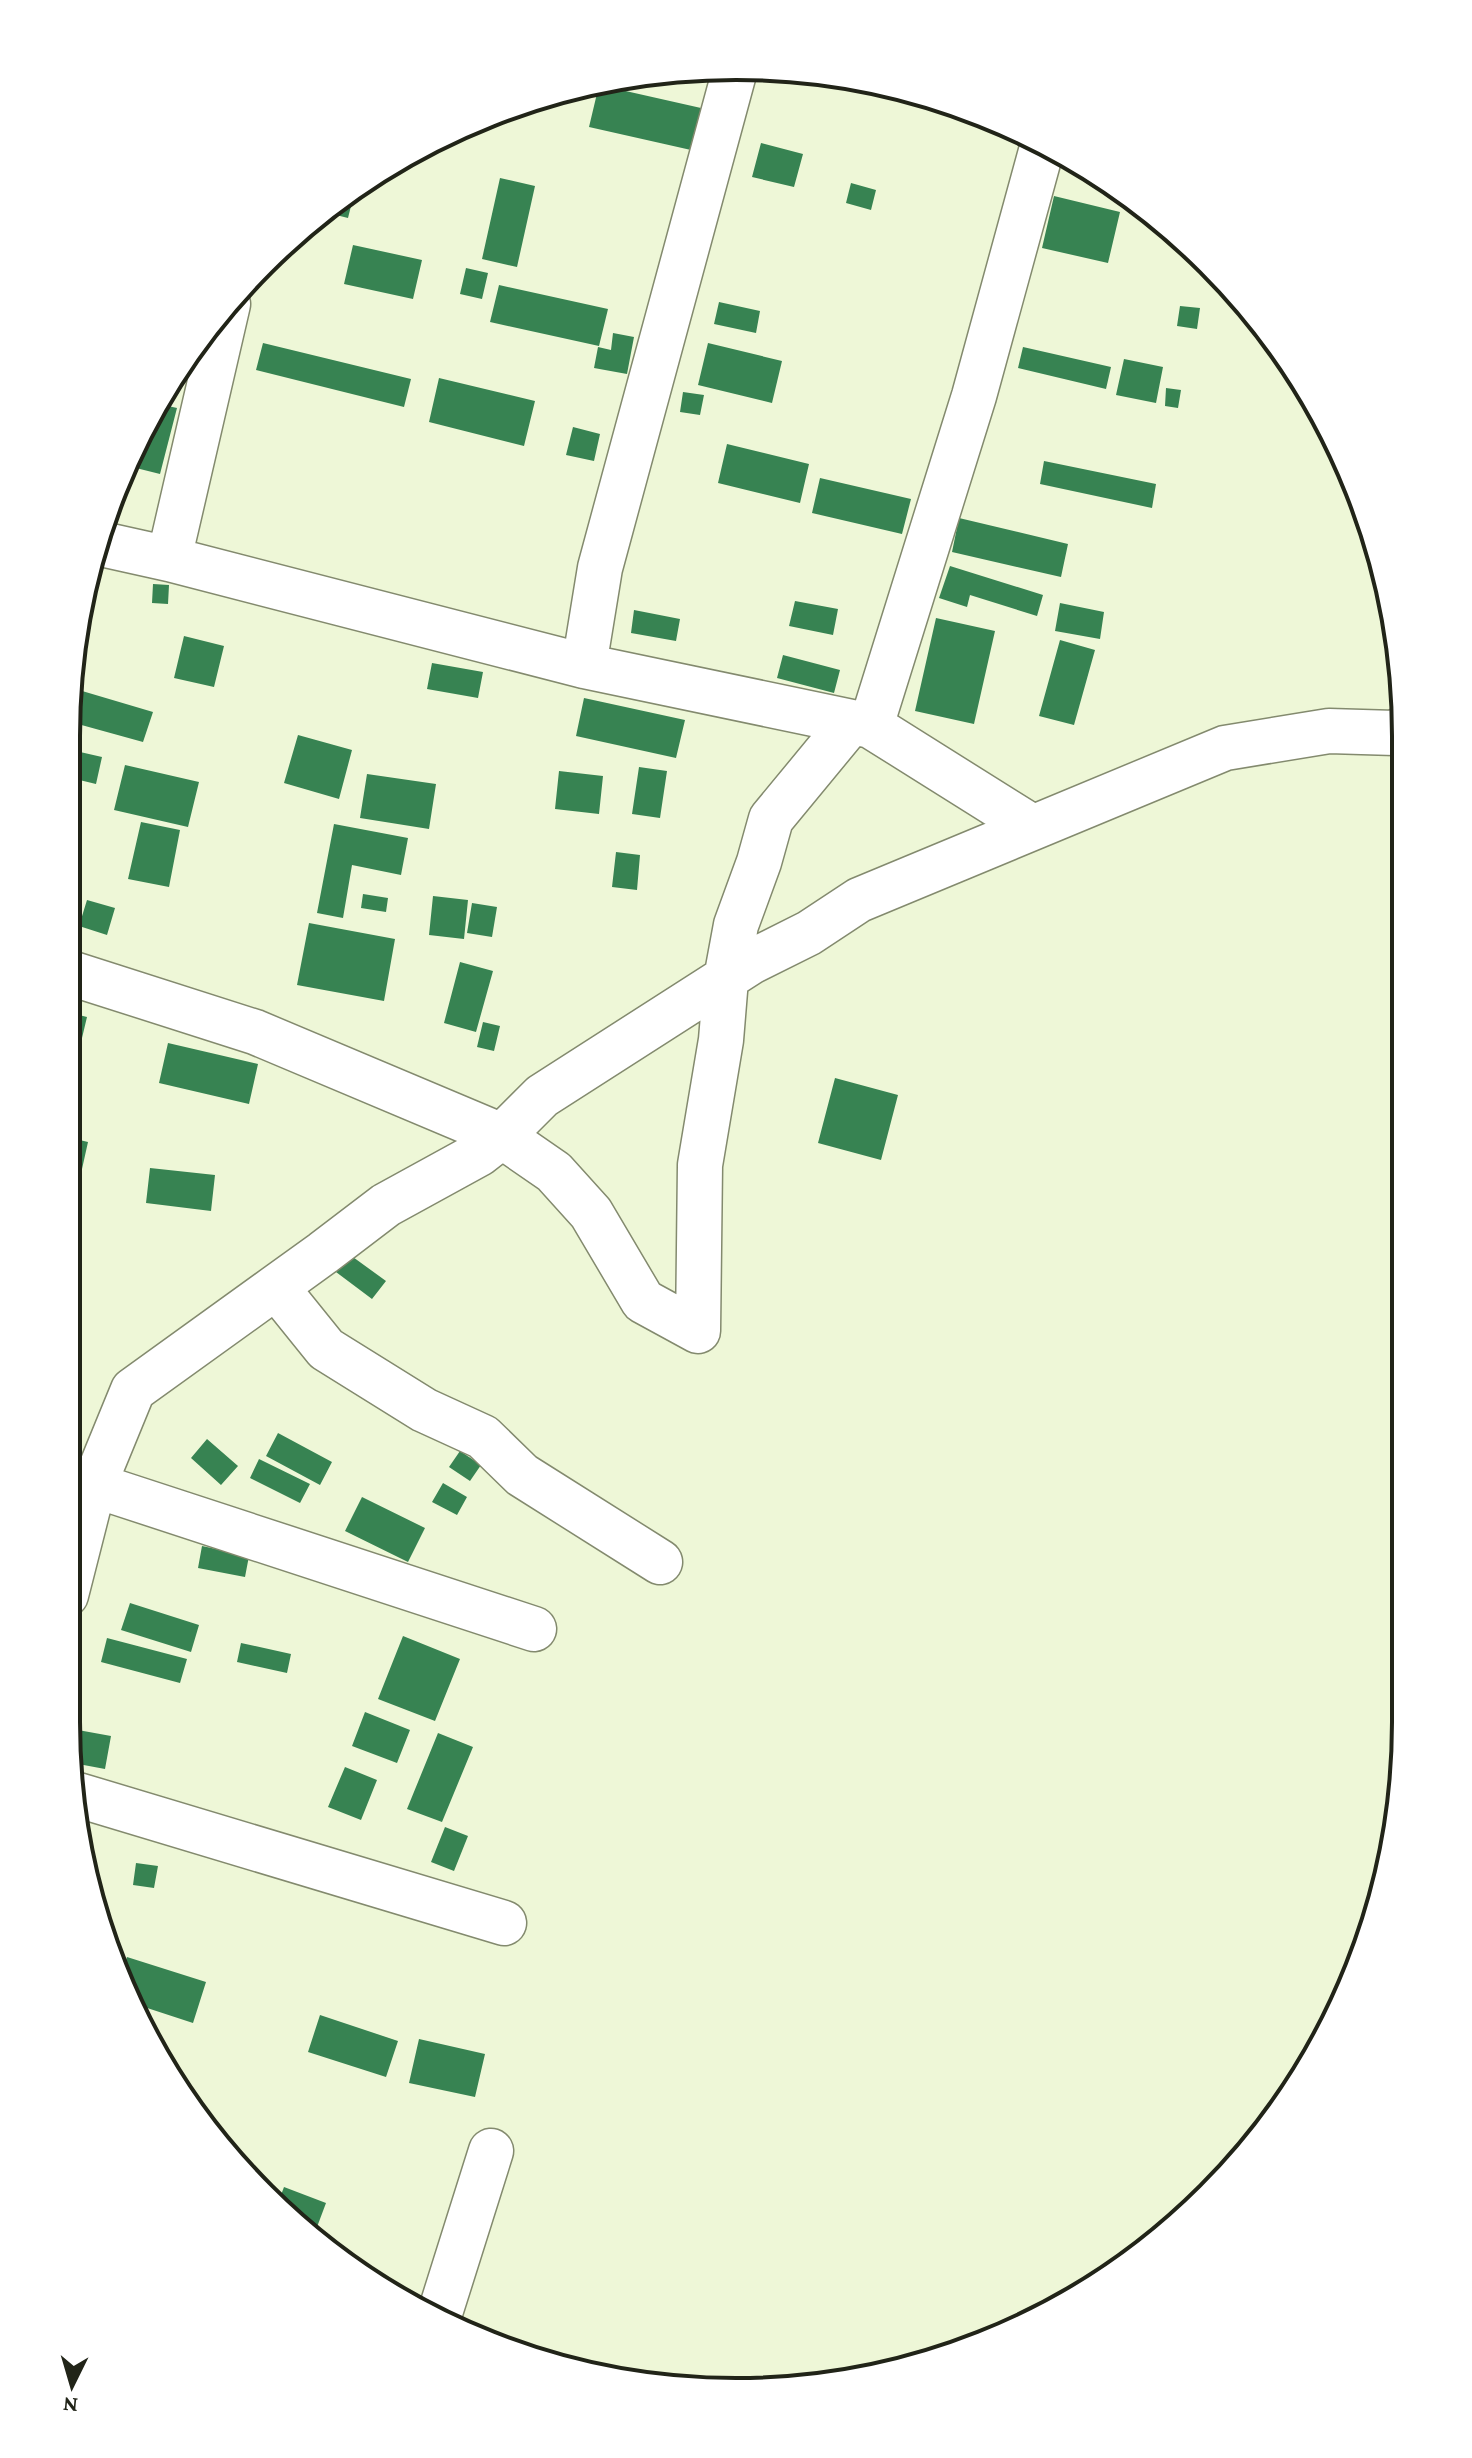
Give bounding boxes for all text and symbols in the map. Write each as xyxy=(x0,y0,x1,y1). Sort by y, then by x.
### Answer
north arrow xyxy=(32,2346,112,2426)
text: N xyxy=(62,2392,79,2419)

